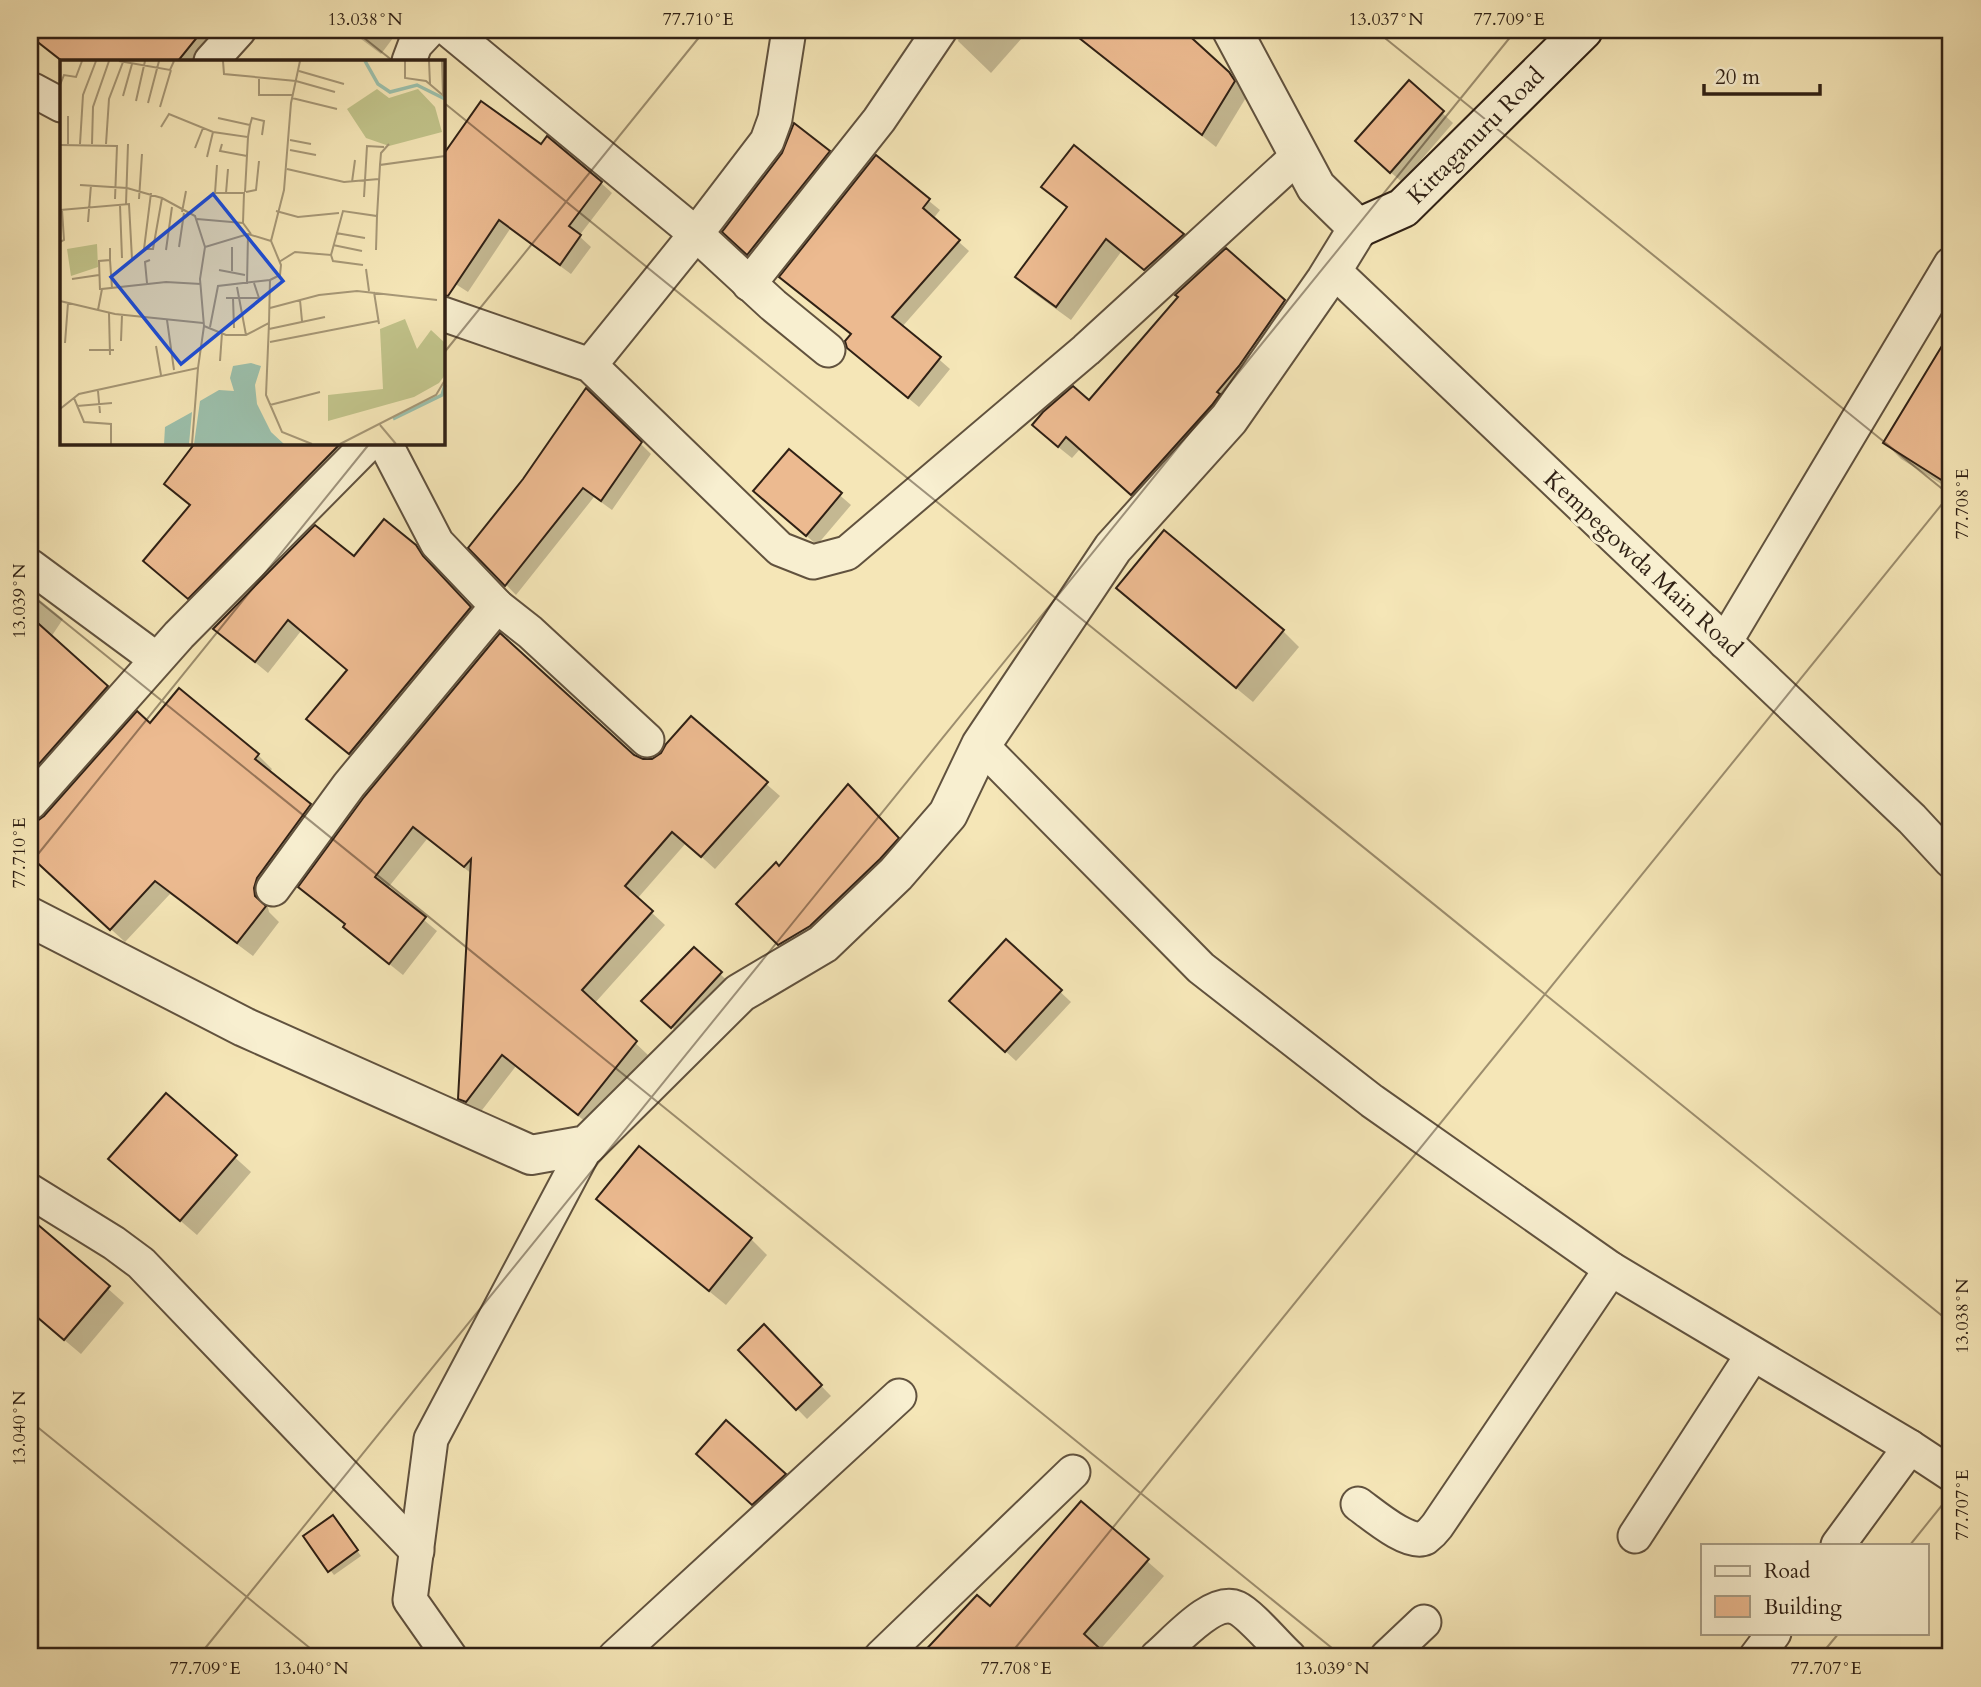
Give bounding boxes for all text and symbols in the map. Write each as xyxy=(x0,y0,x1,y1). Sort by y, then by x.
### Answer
text: 13.038°N xyxy=(327,7,403,32)
text: 77.710°E xyxy=(663,7,734,32)
text: 13.037°N xyxy=(1348,7,1424,32)
text: 77.709°E xyxy=(1474,7,1545,32)
scale bar xyxy=(1704,52,1820,96)
inset map xyxy=(60,60,444,444)
street label: Kittaganuru Road xyxy=(1400,60,1552,212)
text: 20 m xyxy=(1715,63,1760,92)
street label: Kempegowda Main Road xyxy=(1536,463,1750,665)
text: 77.708°E xyxy=(1950,469,1975,540)
text: 13.039°N xyxy=(7,563,32,639)
text: 77.710°E xyxy=(7,818,32,889)
text: 13.038°N xyxy=(1950,1278,1975,1354)
text: 13.040°N xyxy=(7,1390,32,1466)
text: 77.707°E xyxy=(1950,1470,1975,1541)
legend xyxy=(1701,1544,1928,1634)
text: Road xyxy=(1764,1557,1810,1586)
text: Building xyxy=(1764,1593,1842,1622)
text: 77.709°E xyxy=(170,1656,241,1681)
text: 13.040°N xyxy=(273,1656,349,1681)
text: 77.708°E xyxy=(981,1656,1052,1681)
text: 13.039°N xyxy=(1294,1656,1370,1681)
text: 77.707°E xyxy=(1791,1656,1862,1681)

